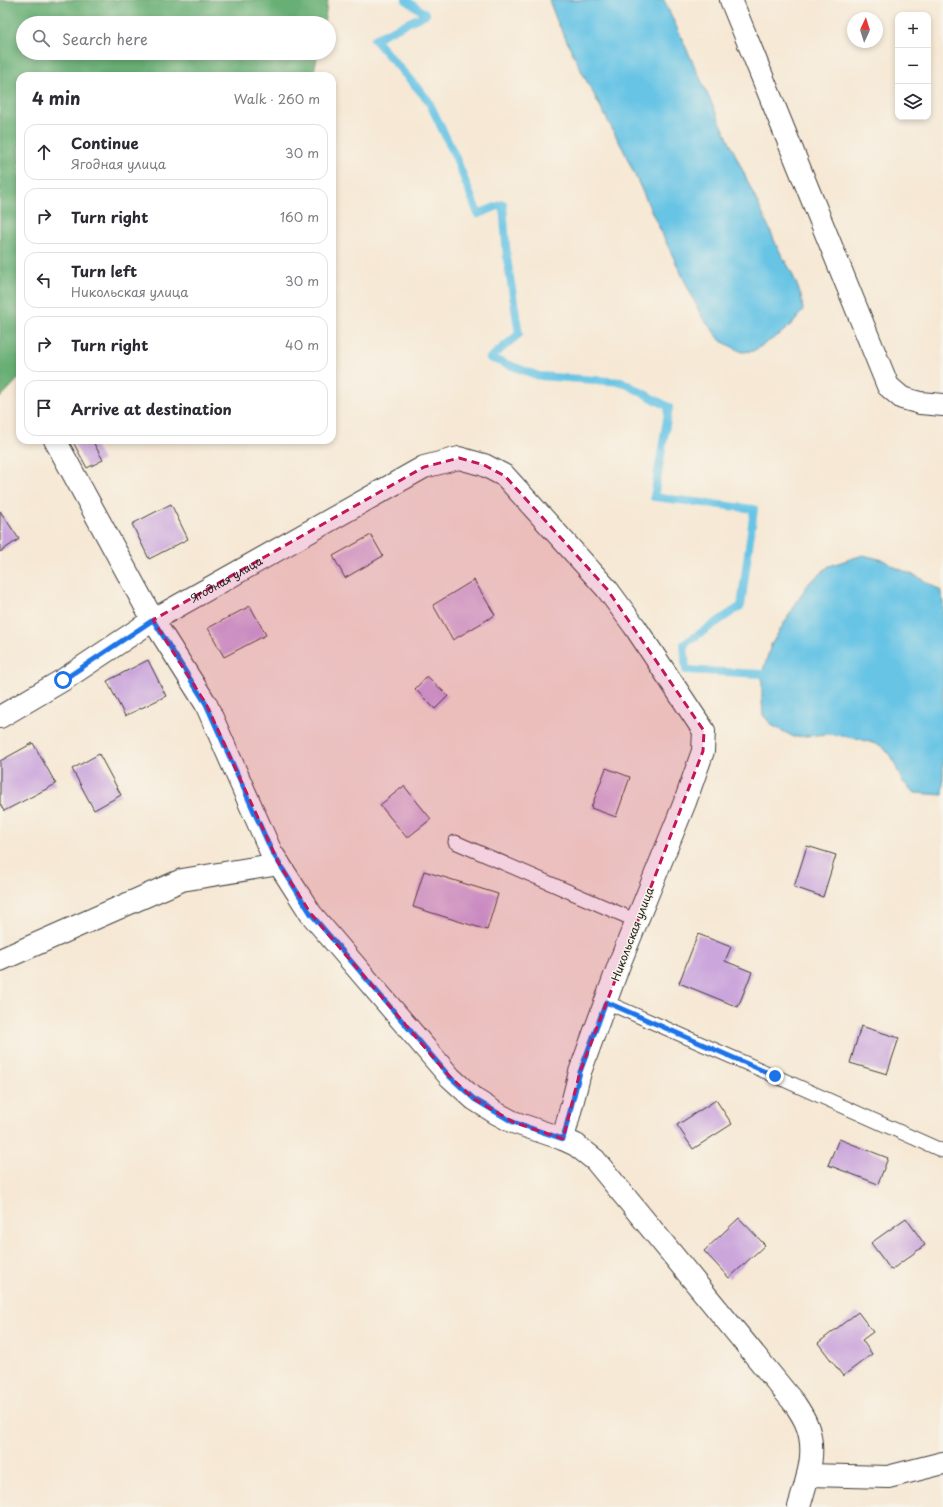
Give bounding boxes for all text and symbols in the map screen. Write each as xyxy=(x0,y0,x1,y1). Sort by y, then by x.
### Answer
north arrow xyxy=(847,12,883,48)
map controls xyxy=(895,12,931,120)
button: + xyxy=(895,12,931,48)
search box xyxy=(16,16,336,60)
icon: search xyxy=(30,27,52,49)
text: Search here xyxy=(62,27,148,50)
button: − xyxy=(895,48,931,84)
button: layers xyxy=(895,84,931,120)
text: 4 min xyxy=(32,85,80,111)
text: Walk · 260 m xyxy=(234,89,320,108)
text: Continue xyxy=(71,131,139,154)
icon: ahead xyxy=(33,141,55,163)
text: 30 m xyxy=(285,143,319,162)
text: Ягодная улица xyxy=(71,154,166,173)
icon: right xyxy=(33,205,55,227)
text: Turn right xyxy=(71,205,148,228)
text: 160 m xyxy=(280,207,319,226)
text: Turn left xyxy=(71,259,137,282)
icon: left xyxy=(33,269,55,291)
text: 30 m xyxy=(285,271,319,290)
text: Никольская улица xyxy=(71,282,189,301)
icon: right xyxy=(33,333,55,355)
text: Turn right xyxy=(71,333,148,356)
text: 40 m xyxy=(285,335,319,354)
icon: arrive xyxy=(33,397,55,419)
text: Arrive at destination xyxy=(71,397,232,420)
street label: Ягодная улица xyxy=(187,552,265,606)
route start xyxy=(54,671,72,689)
street label: Никольская улица xyxy=(606,884,658,983)
route end xyxy=(766,1067,784,1085)

